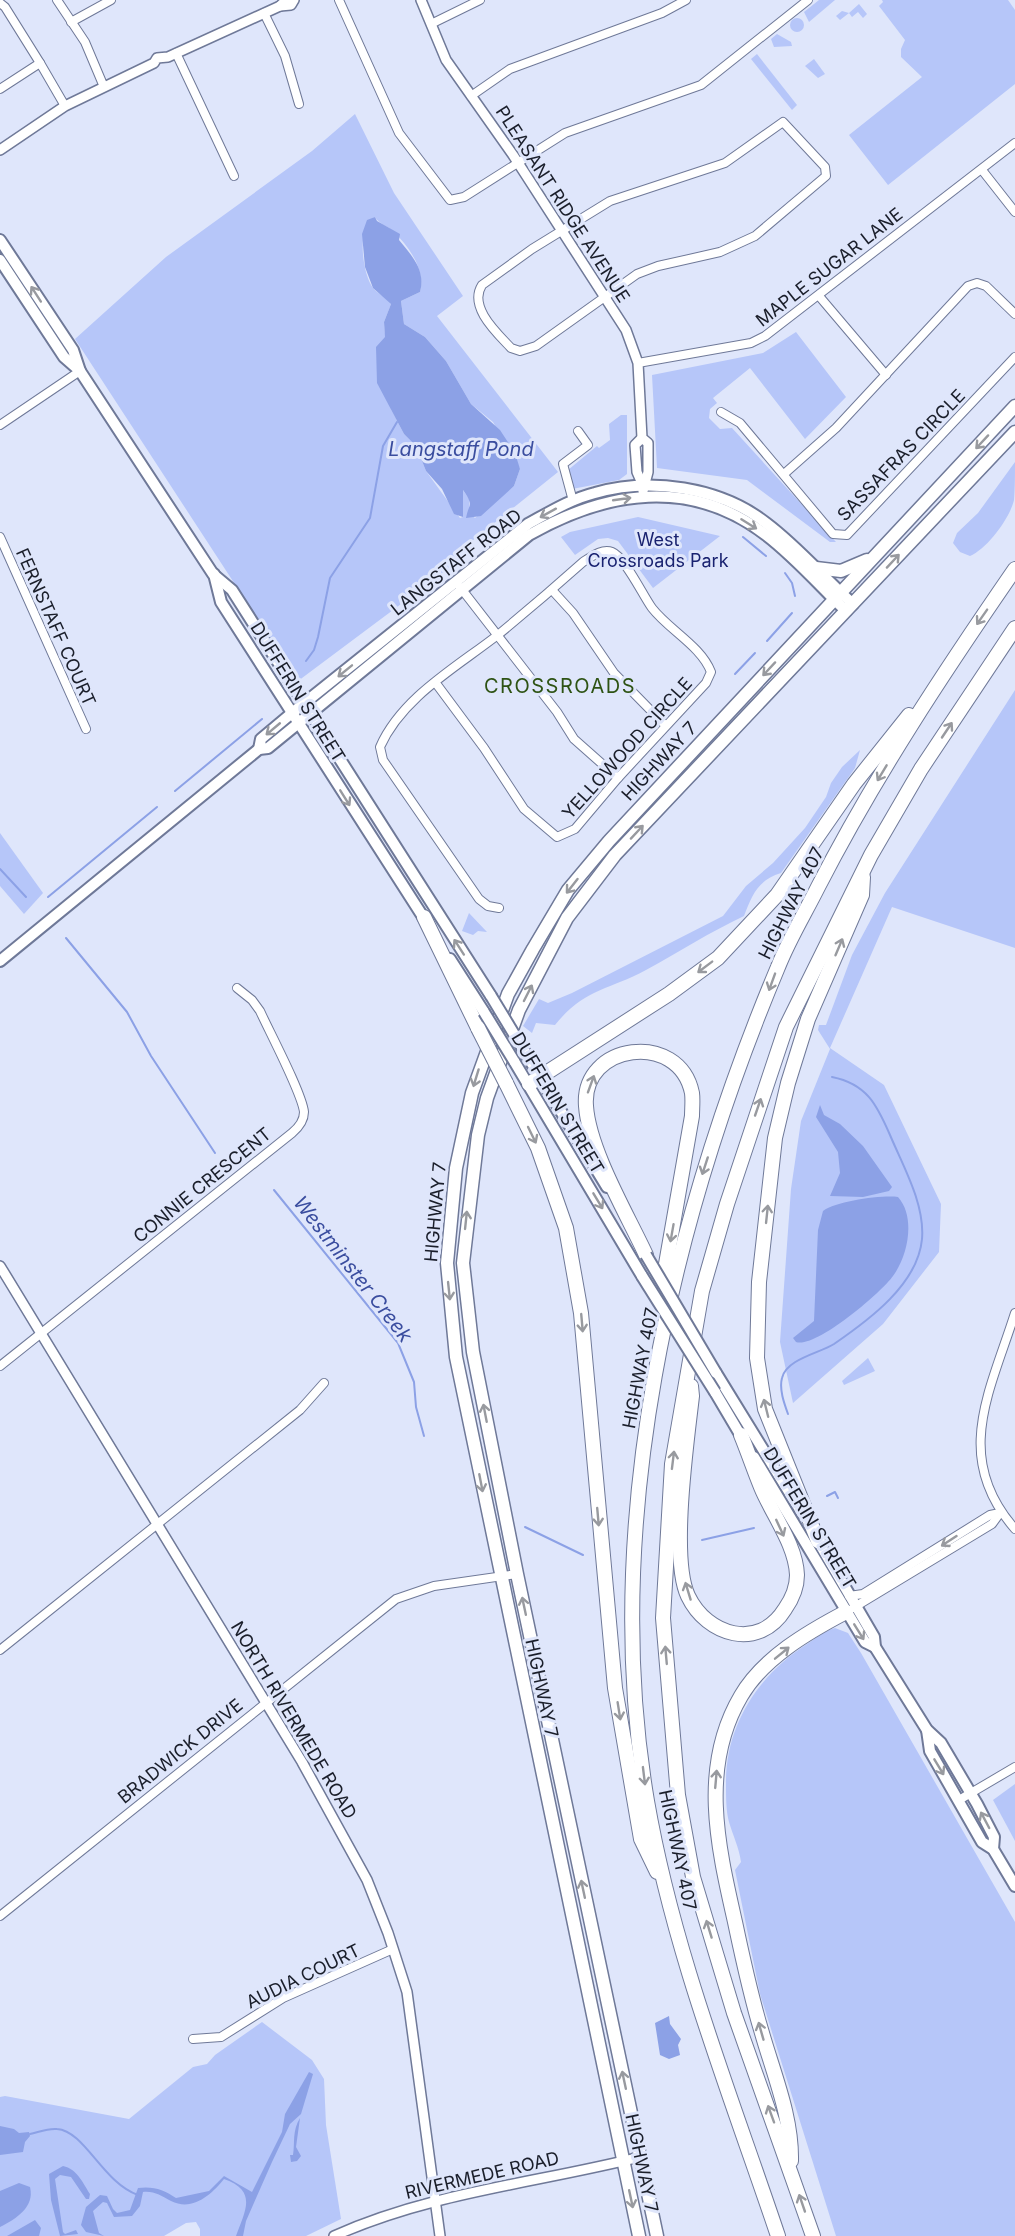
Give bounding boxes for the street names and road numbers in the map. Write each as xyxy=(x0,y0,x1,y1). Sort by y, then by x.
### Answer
street label: PLEASANT RIDGE AVENUE xyxy=(492,102,634,306)
street label: MAPLE SUGAR LANE xyxy=(752,203,906,331)
street label: SASSAFRAS CIRCLE xyxy=(833,385,969,525)
street label: LANGSTAFF ROAD xyxy=(386,504,526,620)
street label: FERNSTAFF COURT xyxy=(12,545,100,709)
street label: DUFFERIN STREET xyxy=(246,618,350,766)
street label: YELLOWOOD CIRCLE xyxy=(558,673,696,823)
street label: HIGHWAY 7 xyxy=(617,717,701,805)
street label: HIGHWAY 407 xyxy=(754,843,828,963)
street label: DUFFERIN STREET xyxy=(507,1028,609,1178)
street label: CONNIE CRESCENT xyxy=(129,1123,275,1247)
street label: HIGHWAY 7 xyxy=(420,1161,450,1263)
street label: HIGHWAY 407 xyxy=(618,1306,662,1430)
street label: DUFFERIN STREET xyxy=(759,1443,861,1593)
street label: NORTH RIVERMEDE ROAD xyxy=(227,1618,361,1822)
street label: HIGHWAY 7 xyxy=(521,1637,563,1739)
street label: BRADWICK DRIVE xyxy=(113,1694,247,1808)
street label: HIGHWAY 407 xyxy=(655,1788,701,1912)
street label: AUDIA COURT xyxy=(243,1939,363,2013)
street label: HIGHWAY 7 xyxy=(621,2112,663,2214)
street label: RIVERMEDE ROAD xyxy=(403,2147,561,2203)

